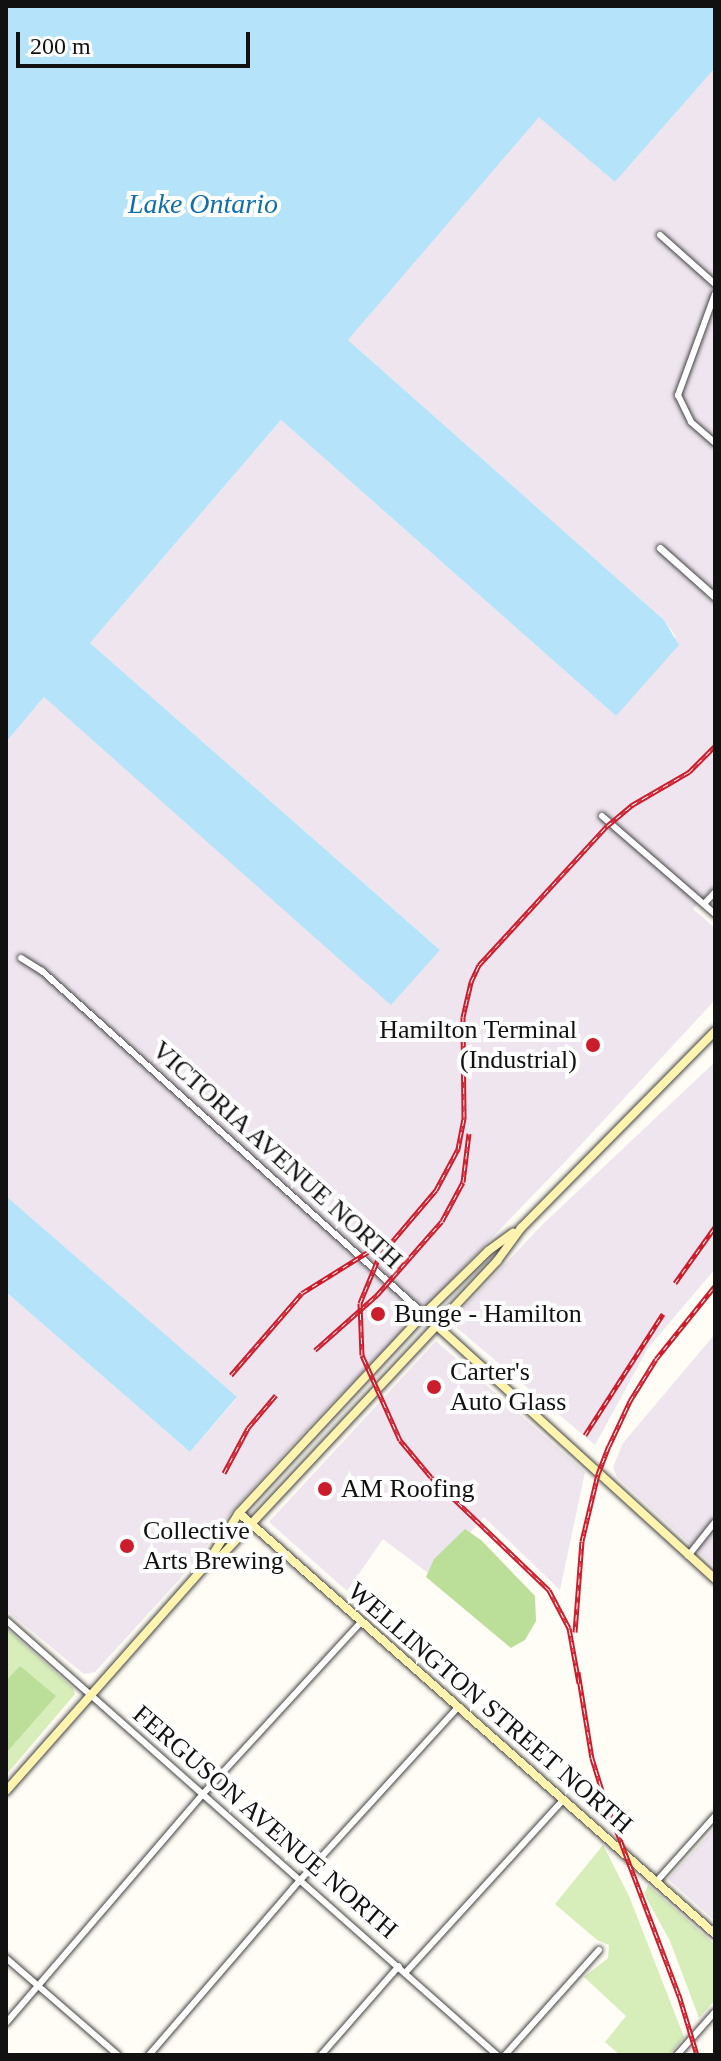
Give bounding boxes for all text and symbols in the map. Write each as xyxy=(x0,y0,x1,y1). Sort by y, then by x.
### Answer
scale bar xyxy=(20,16,254,66)
text: 200 m xyxy=(30,33,91,59)
water label: Lake Ontario xyxy=(128,187,278,221)
place label: Hamilton Terminal (Industrial) xyxy=(379,1014,577,1076)
street label: VICTORIA AVENUE NORTH xyxy=(145,1034,409,1276)
marker: Hamilton Terminal (Industrial) xyxy=(584,1036,602,1054)
place label: Bunge - Hamilton xyxy=(394,1298,582,1330)
marker: Bunge - Hamilton xyxy=(369,1305,387,1323)
place label: Carter's Auto Glass xyxy=(450,1356,566,1418)
marker: Carter's Auto Glass xyxy=(425,1378,443,1396)
place label: AM Roofing xyxy=(341,1473,475,1505)
marker: AM Roofing xyxy=(316,1480,334,1498)
place label: Collective Arts Brewing xyxy=(143,1515,284,1576)
marker: Collective Arts Brewing xyxy=(118,1537,136,1555)
street label: WELLINGTON STREET NORTH xyxy=(341,1576,639,1840)
street label: FERGUSON AVENUE NORTH xyxy=(126,1698,404,1946)

